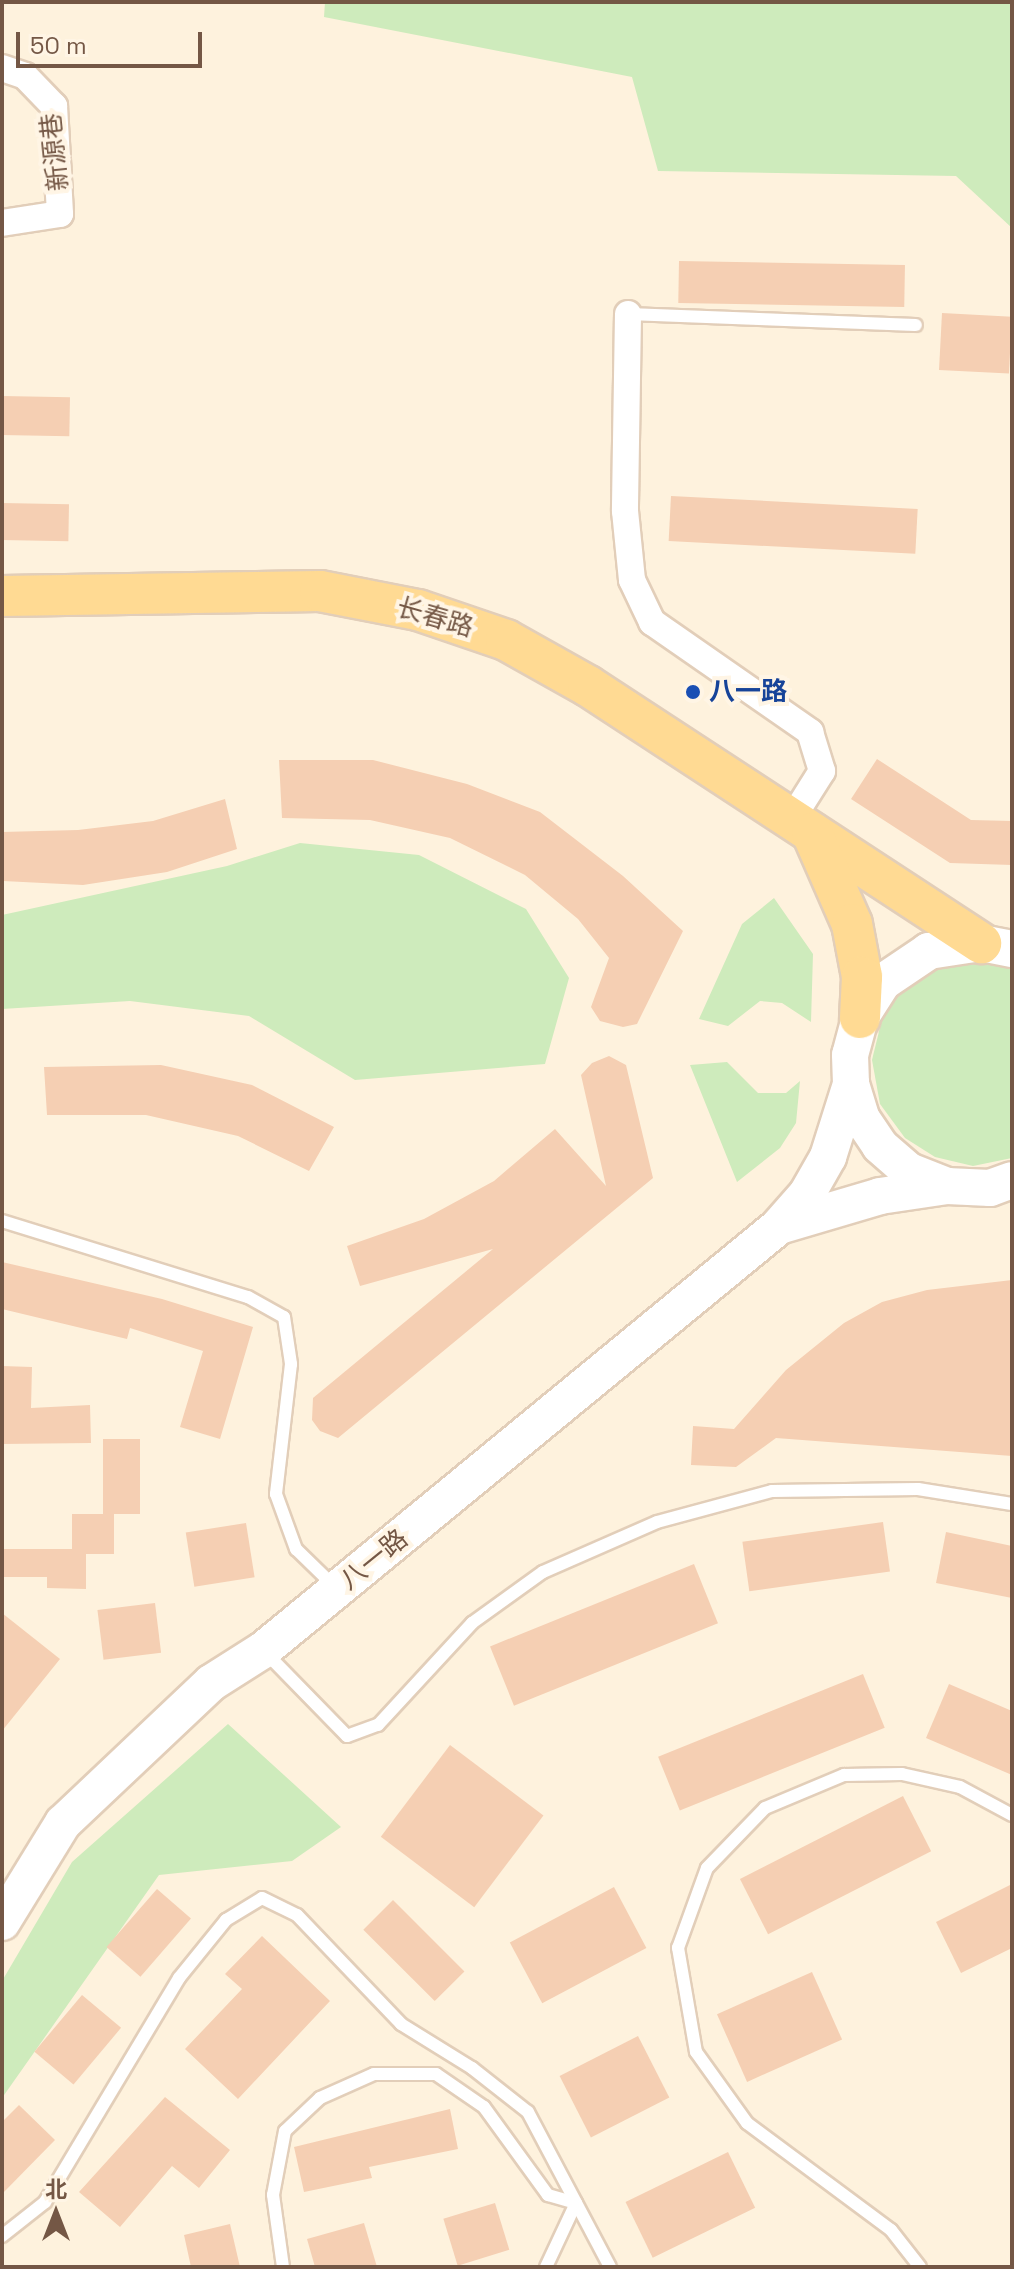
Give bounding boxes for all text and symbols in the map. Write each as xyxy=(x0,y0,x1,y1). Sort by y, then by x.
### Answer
scale bar xyxy=(20,16,206,66)
text: 50 m xyxy=(30,30,87,61)
street label: 新源巷 xyxy=(35,112,75,192)
street label: 长春路 xyxy=(393,592,477,644)
place label: 八一路 xyxy=(709,676,787,708)
marker: 八一路 xyxy=(684,683,702,701)
street label: 八一路 xyxy=(334,1523,414,1597)
north arrow xyxy=(16,2173,96,2253)
text: 北 xyxy=(45,2175,67,2203)

